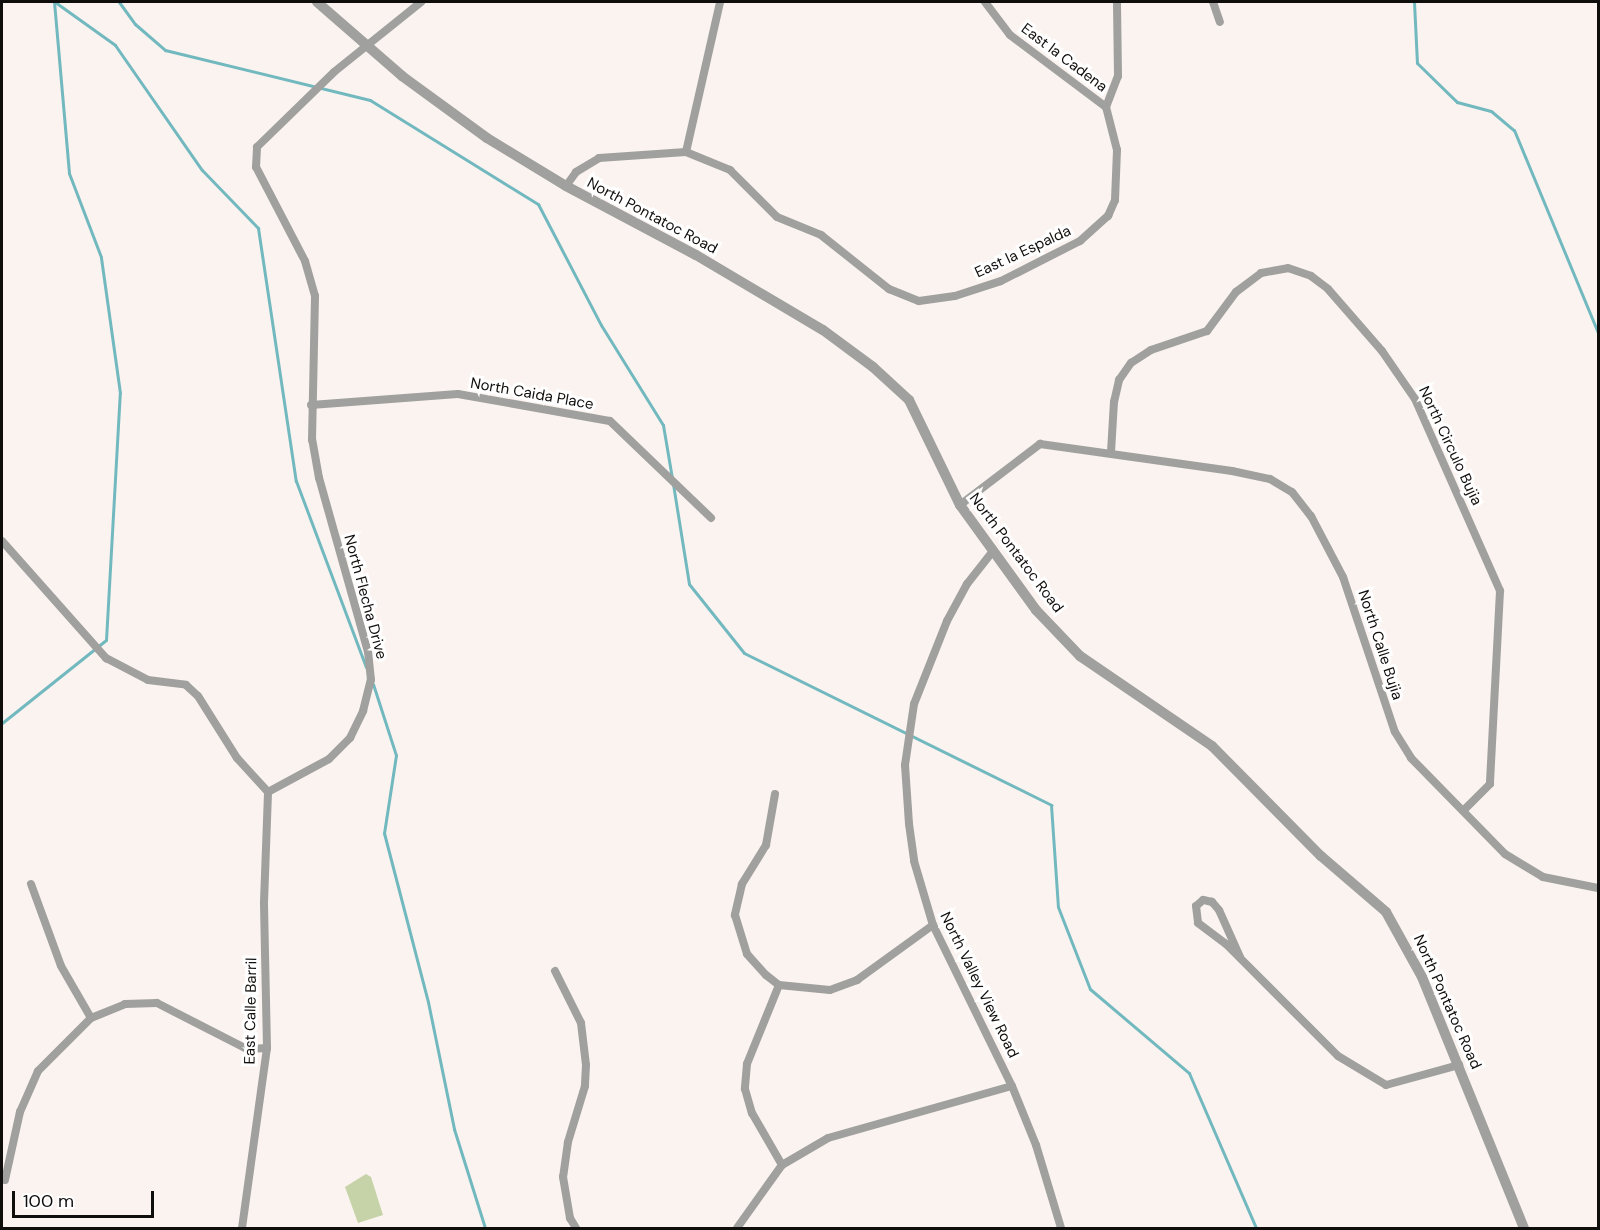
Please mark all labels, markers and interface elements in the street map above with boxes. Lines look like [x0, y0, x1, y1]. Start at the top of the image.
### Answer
street label: East la Cadena [1018, 20, 1110, 96]
street label: North Pontatoc Road [584, 174, 720, 258]
street label: East la Espalda [972, 222, 1074, 282]
street label: North Caida Place [469, 374, 595, 414]
street label: North Circulo Bujia [1415, 384, 1485, 508]
street label: North Pontatoc Road [965, 490, 1067, 616]
street label: North Flecha Drive [340, 533, 390, 661]
street label: North Calle Bujia [1354, 588, 1406, 702]
street label: North Valley View Road [936, 909, 1022, 1061]
street label: North Pontatoc Road [1409, 932, 1485, 1072]
street label: East Calle Barril [241, 957, 261, 1065]
scale bar [15, 1179, 158, 1217]
text: 100 m [23, 1189, 74, 1213]

